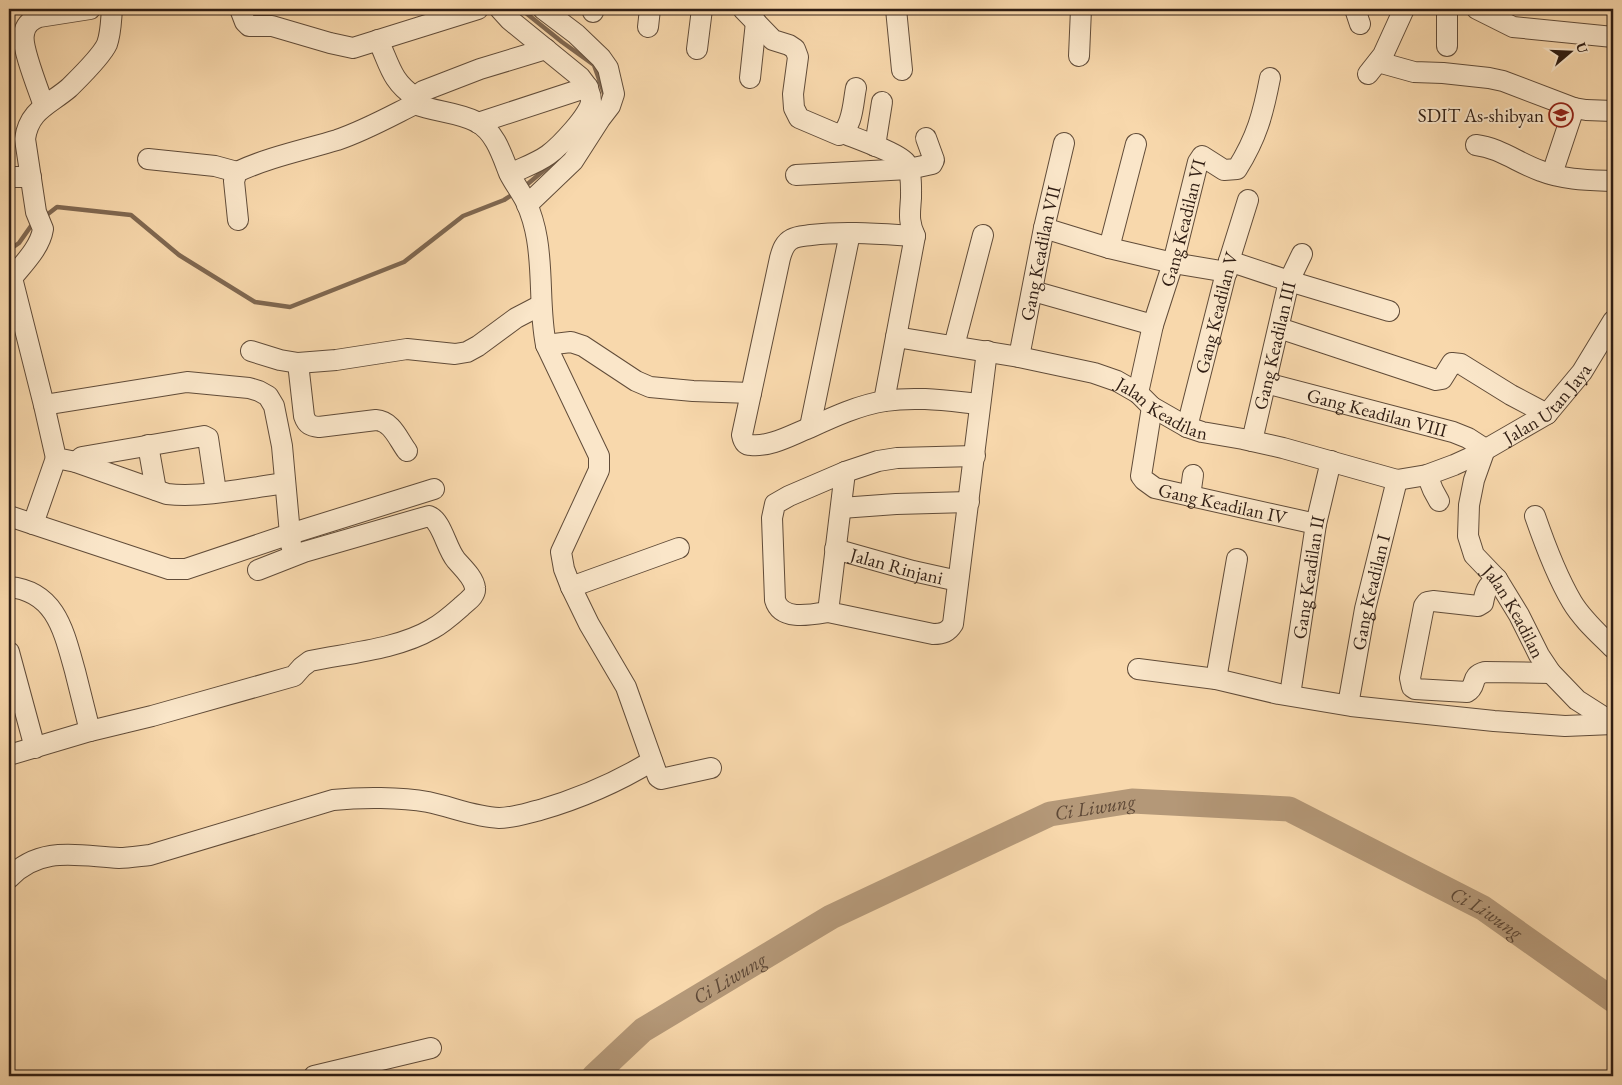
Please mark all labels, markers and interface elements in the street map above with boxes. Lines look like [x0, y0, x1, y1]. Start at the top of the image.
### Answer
north arrow [1544, 28, 1594, 78]
text: U [1572, 40, 1593, 56]
school or university icon: SDIT As-shibyan [1548, 102, 1574, 128]
place label: SDIT As-shibyan [1418, 103, 1544, 128]
street label: Gang Keadilan VI [1154, 156, 1211, 290]
street label: Gang Keadilan VII [1014, 183, 1067, 323]
street label: Gang Keadilan V [1189, 249, 1244, 376]
street label: Gang Keadilan III [1248, 278, 1302, 412]
street label: Jalan Utan Jaya [1497, 359, 1597, 451]
street label: Jalan Keadilan [1110, 370, 1209, 446]
street label: Gang Keadilan VIII [1304, 382, 1450, 443]
street label: Gang Keadilan IV [1156, 477, 1290, 530]
street label: Gang Keadilan II [1287, 513, 1331, 641]
street label: Gang Keadilan I [1346, 531, 1396, 652]
street label: Jalan Rinjani [845, 541, 946, 590]
street label: Jalan Keadilan [1475, 558, 1551, 662]
water label: Ci Liwung [1053, 788, 1138, 826]
water label: Ci Liwung [1446, 880, 1529, 946]
water label: Ci Liwung [688, 946, 772, 1010]

